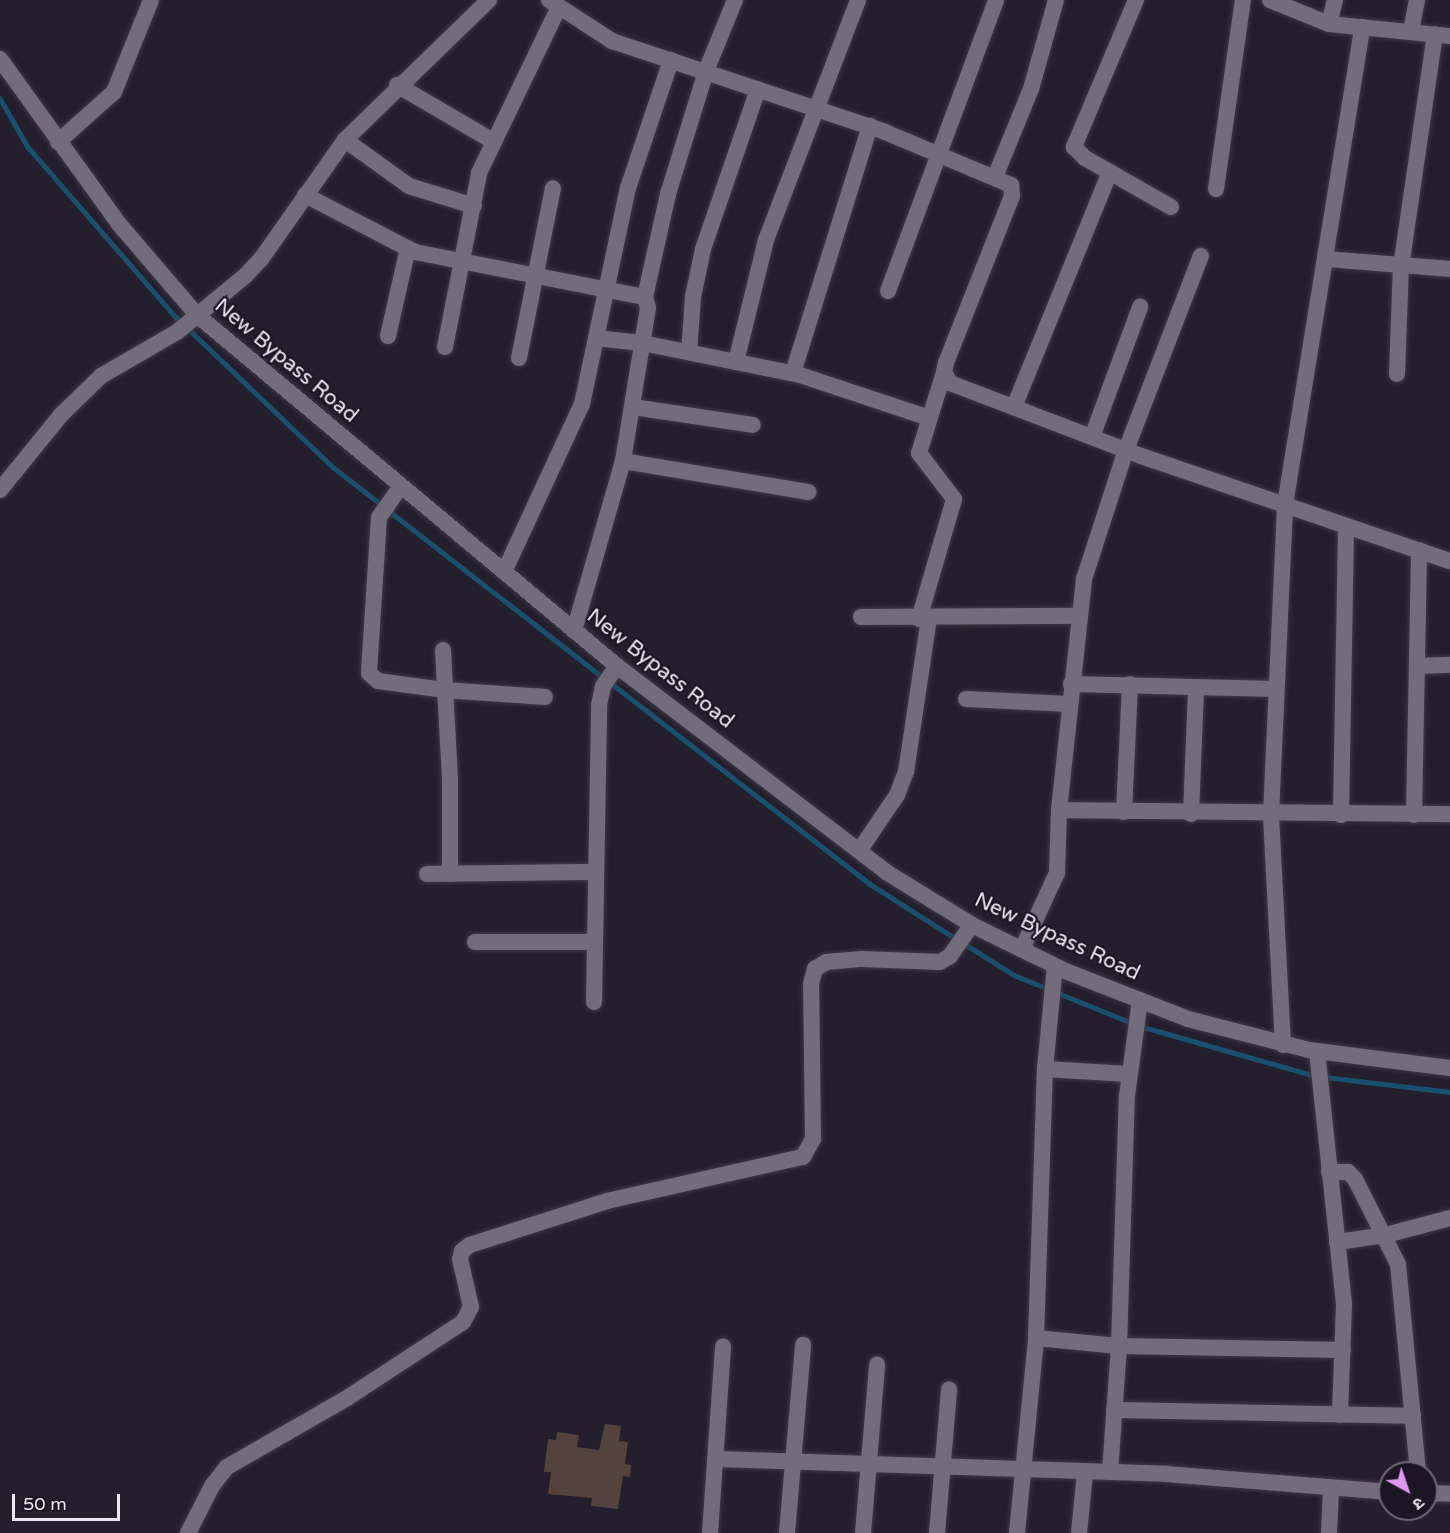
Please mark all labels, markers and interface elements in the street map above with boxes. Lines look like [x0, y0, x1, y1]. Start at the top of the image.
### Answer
street label: New Bypass Road [209, 294, 363, 428]
street label: New Bypass Road [582, 604, 738, 734]
street label: New Bypass Road [970, 888, 1144, 986]
north arrow [1378, 1461, 1438, 1521]
scale bar [15, 1482, 123, 1520]
text: 50 m [23, 1493, 67, 1515]
text: उ [1408, 1493, 1428, 1514]

